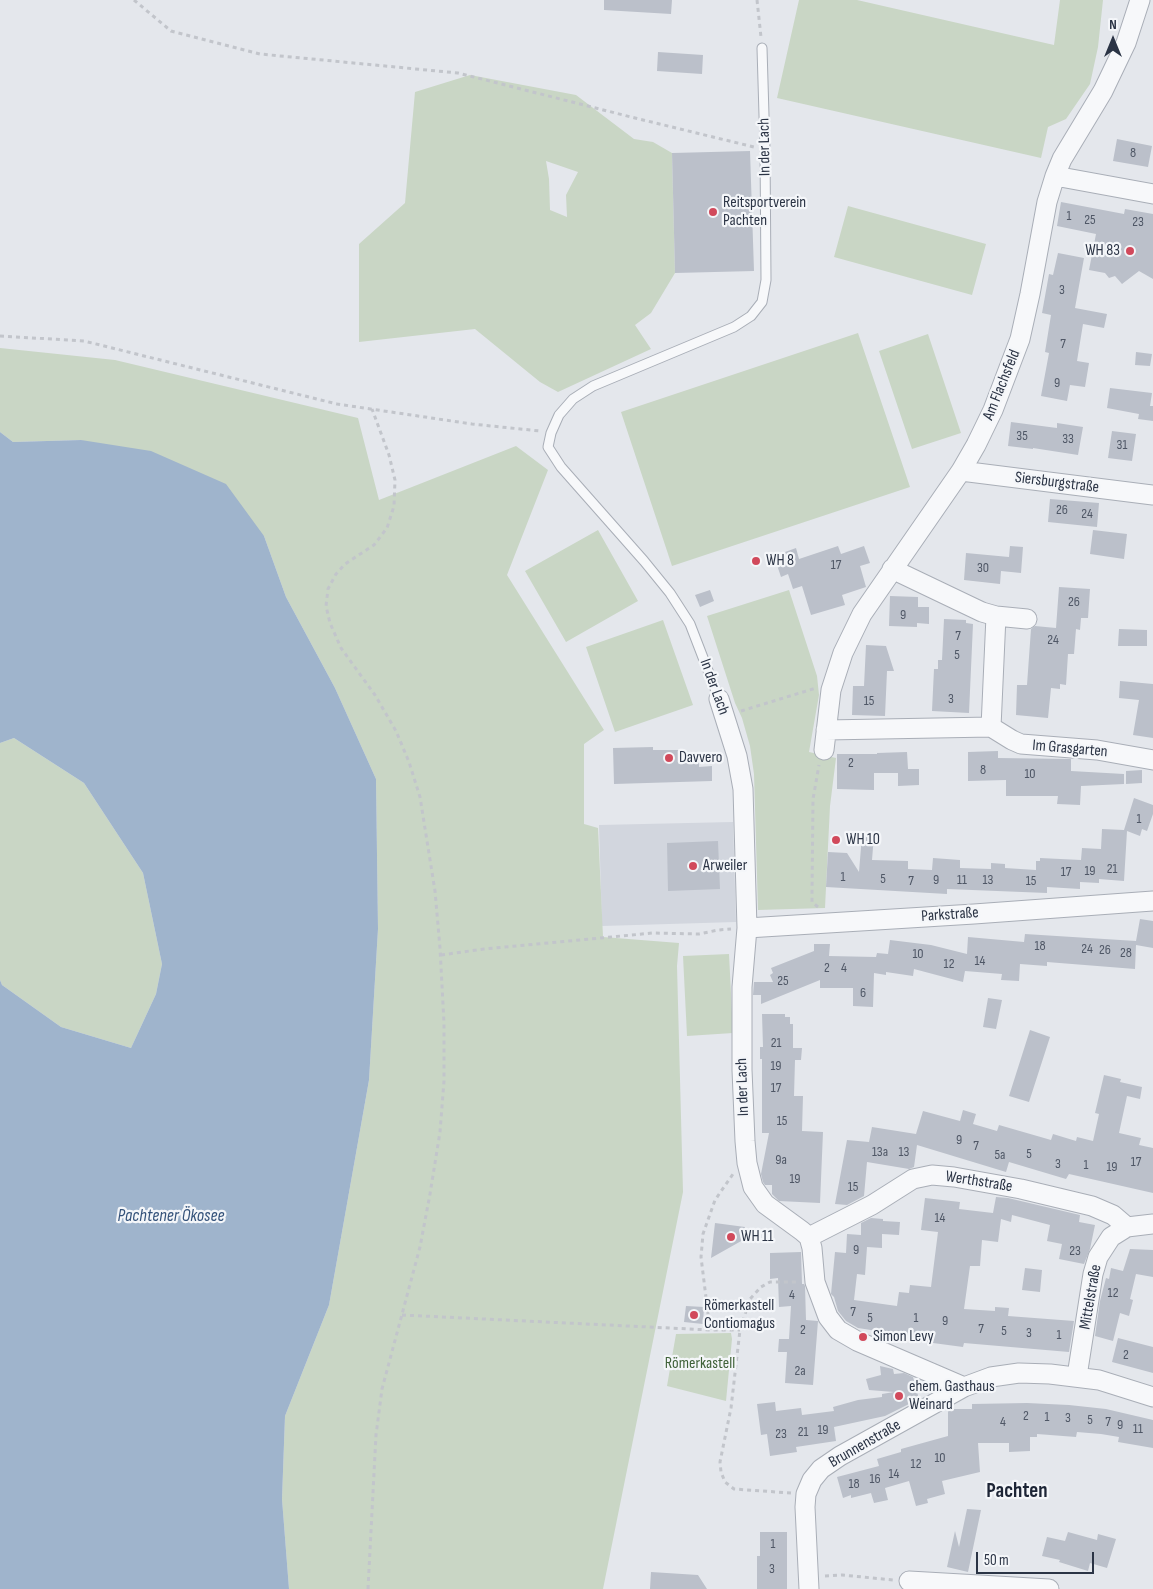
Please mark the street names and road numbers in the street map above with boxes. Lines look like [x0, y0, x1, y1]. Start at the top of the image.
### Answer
street label: In der Lach [755, 118, 775, 176]
street label: Am Flachsfeld [979, 347, 1025, 423]
street label: Siersburgstraße [1014, 468, 1100, 498]
street label: In der Lach [695, 656, 733, 718]
street label: Im Grasgarten [1032, 736, 1108, 762]
street label: Parkstraße [921, 903, 979, 927]
street label: In der Lach [732, 1058, 754, 1116]
street label: Werthstraße [944, 1167, 1014, 1197]
street label: Mittelstraße [1076, 1263, 1106, 1331]
street label: Brunnenstraße [826, 1416, 904, 1472]

